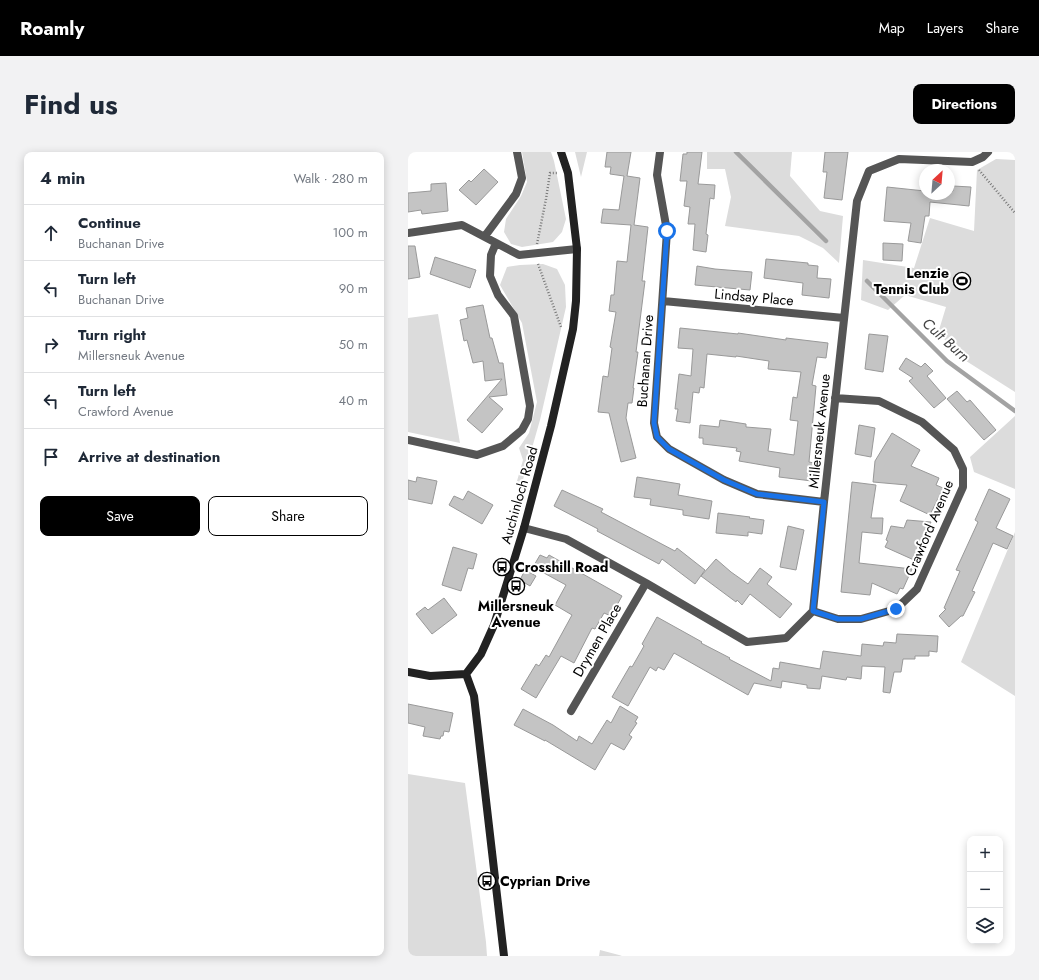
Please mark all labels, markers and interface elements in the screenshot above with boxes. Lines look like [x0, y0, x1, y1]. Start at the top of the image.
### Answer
text: Roamly [20, 15, 84, 42]
text: Map [879, 18, 905, 38]
text: Layers [927, 18, 963, 38]
text: Share [985, 18, 1019, 38]
text: Find us [24, 84, 118, 125]
button: Directions [913, 84, 1015, 124]
north arrow [919, 164, 955, 200]
text: 4 min [40, 166, 85, 190]
text: Walk · 280 m [293, 169, 368, 188]
text: Continue [78, 212, 141, 234]
icon: ahead [40, 222, 62, 244]
route start [658, 222, 676, 240]
text: 100 m [333, 223, 368, 242]
text: Buchanan Drive [78, 234, 164, 253]
place label: Lenzie Tennis Club [874, 263, 949, 299]
text: Turn left [78, 268, 136, 290]
sports icon: Lenzie Tennis Club [952, 271, 972, 291]
icon: left [40, 278, 62, 300]
text: 90 m [339, 279, 368, 298]
street label: Lindsay Place [714, 284, 794, 310]
text: Buchanan Drive [78, 290, 164, 309]
water label: Cult Burn [917, 313, 975, 367]
street label: Buchanan Drive [632, 314, 658, 408]
text: Turn right [78, 324, 146, 346]
icon: right [40, 334, 62, 356]
text: 50 m [339, 335, 368, 354]
text: Millersneuk Avenue [78, 346, 185, 365]
street label: Millersneuk Avenue [803, 373, 835, 489]
text: Turn left [78, 380, 136, 402]
icon: left [40, 390, 62, 412]
text: 40 m [339, 391, 368, 410]
text: Crawford Avenue [78, 402, 173, 421]
street label: Auchinloch Road [496, 444, 542, 546]
icon: arrive [40, 446, 62, 468]
text: Arrive at destination [78, 446, 220, 468]
street label: Crawford Avenue [900, 477, 958, 579]
button: Save [40, 496, 200, 536]
button: Share [208, 496, 368, 536]
bus stop icon: Crosshill Road [492, 557, 512, 577]
place label: Crosshill Road [515, 557, 608, 577]
bus stop icon: Millersneuk Avenue [506, 576, 526, 596]
place label: Millersneuk Avenue [478, 596, 554, 632]
street label: Drymen Place [568, 599, 626, 681]
route end [887, 600, 905, 618]
map controls [967, 836, 1003, 944]
button: + [967, 836, 1003, 872]
bus stop icon: Cyprian Drive [477, 871, 497, 891]
place label: Cyprian Drive [500, 871, 590, 891]
button: − [967, 872, 1003, 908]
button: layers [967, 908, 1003, 944]

